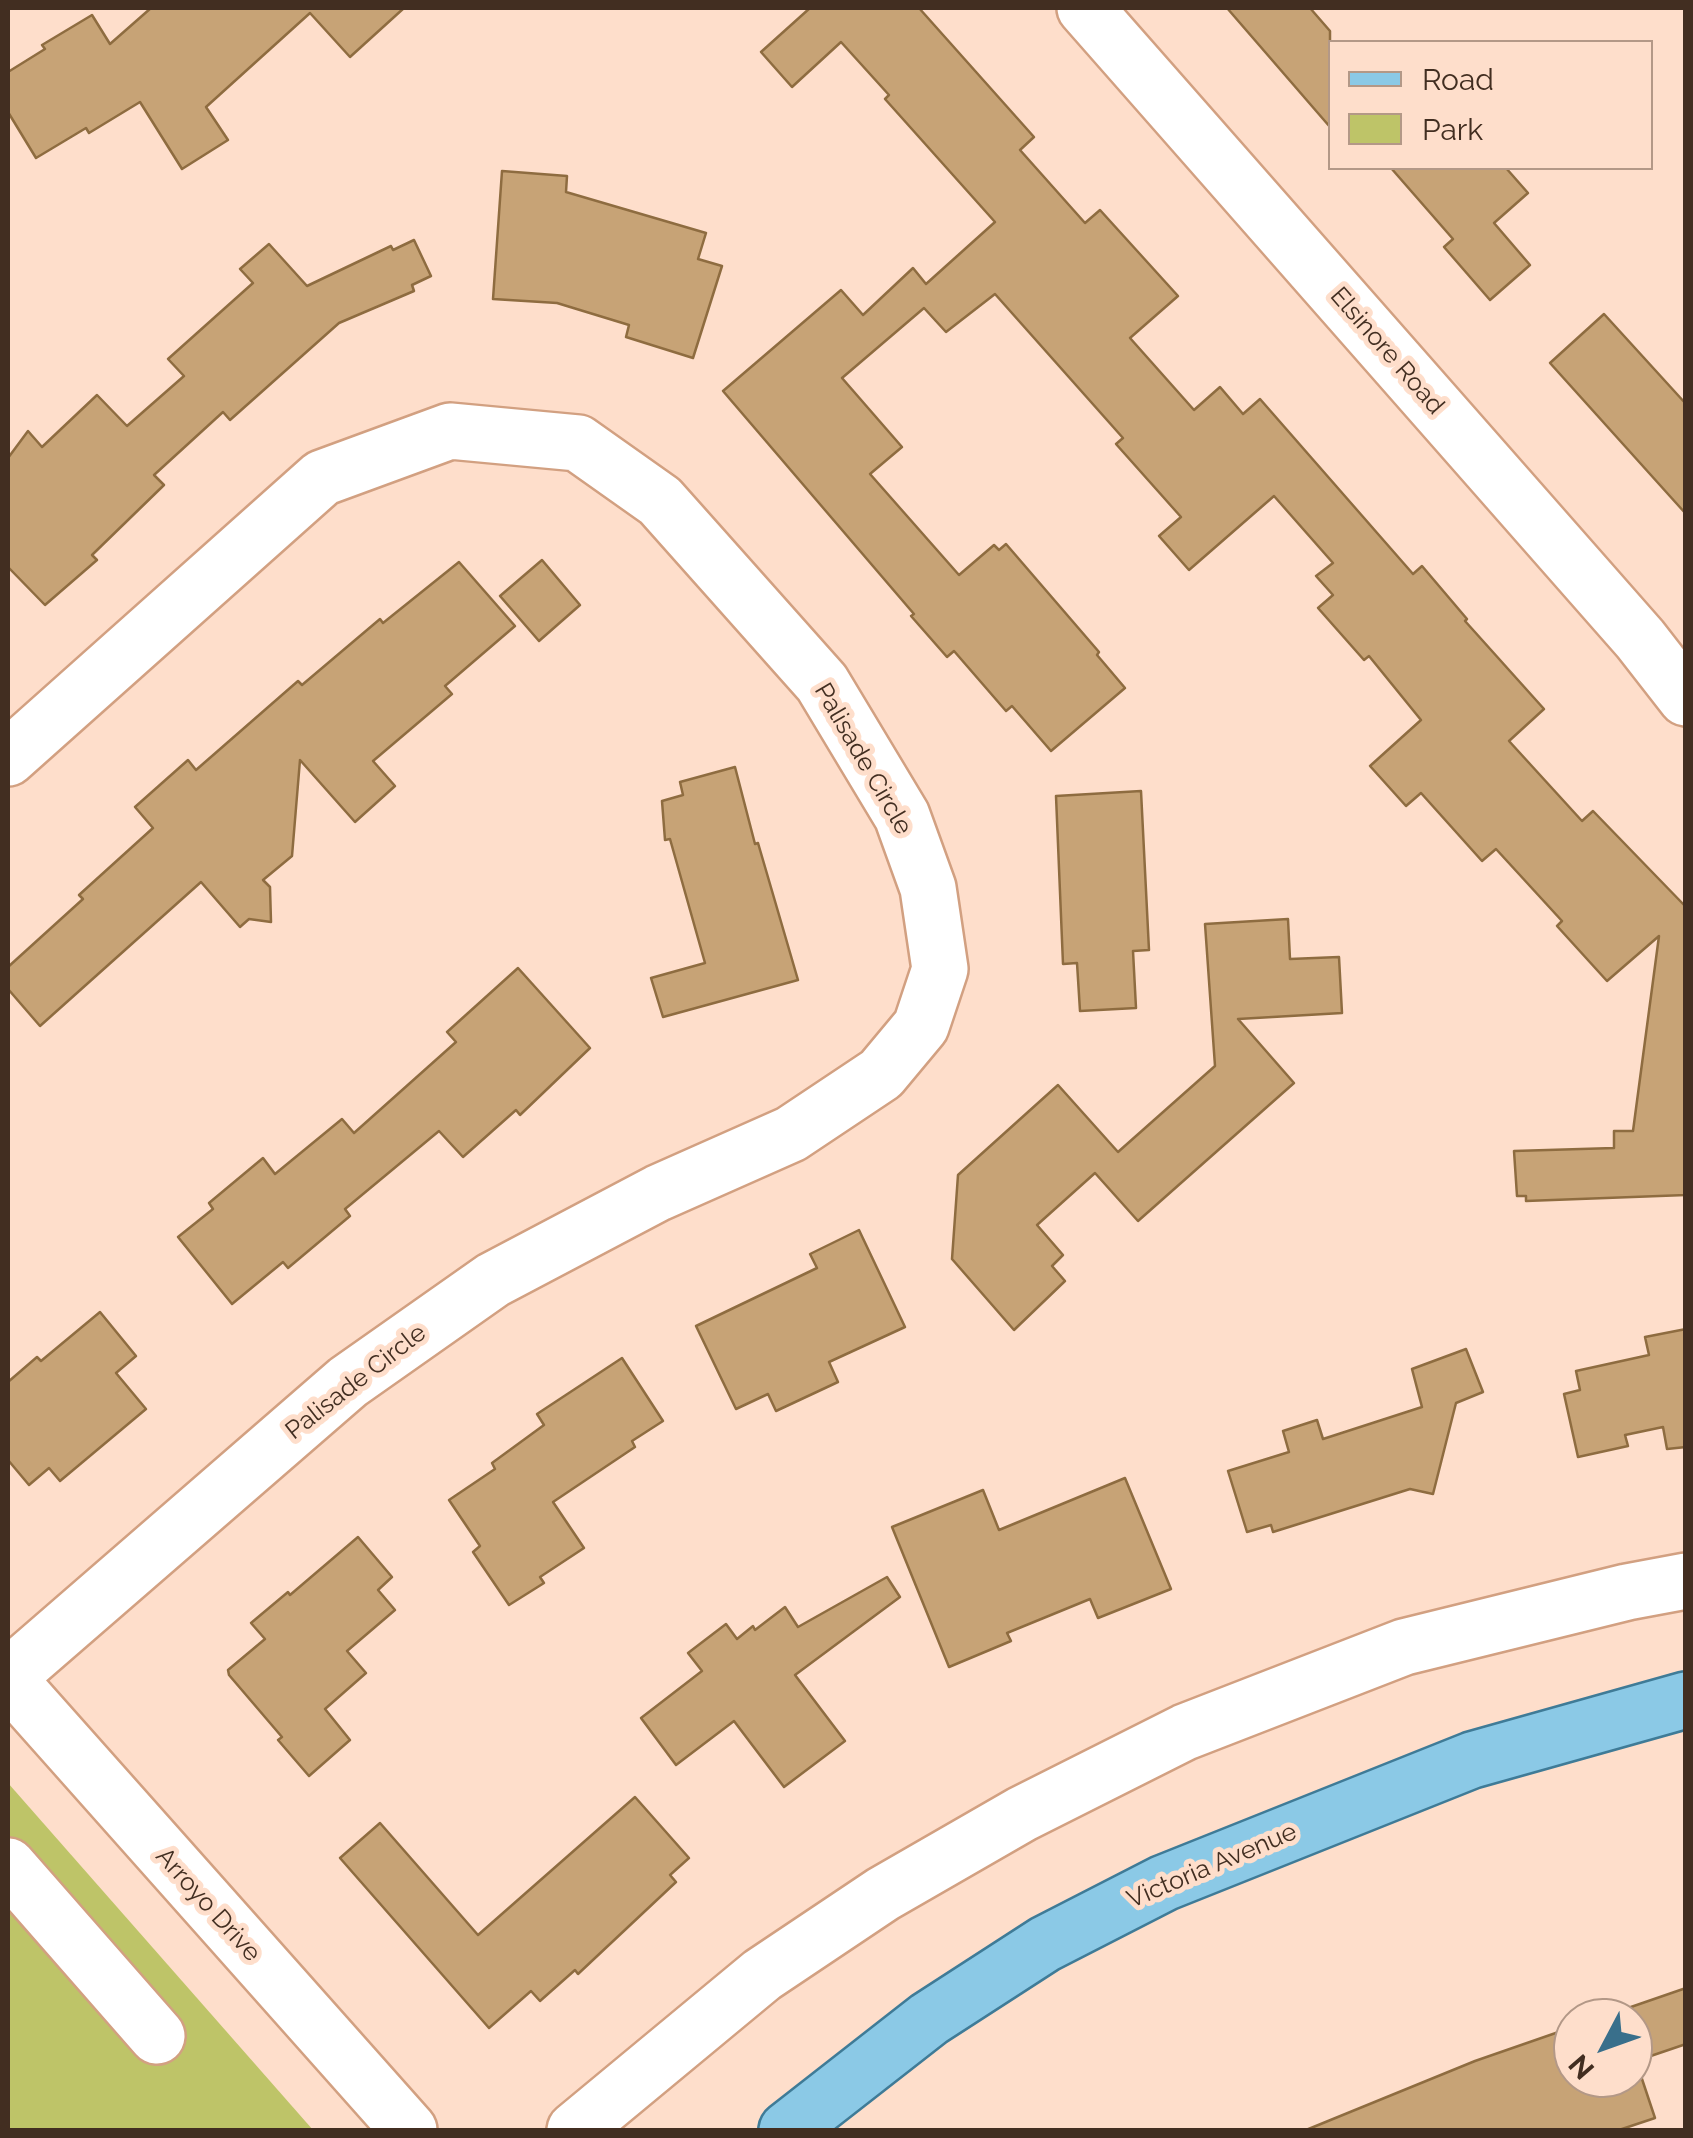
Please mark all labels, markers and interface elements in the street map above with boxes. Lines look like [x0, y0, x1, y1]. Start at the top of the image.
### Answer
legend [1328, 40, 1653, 170]
text: Road [1422, 62, 1494, 97]
text: Park [1422, 112, 1483, 147]
street label: Elsinore Road [1324, 281, 1450, 421]
street label: Palisade Circle [808, 678, 918, 840]
street label: Palisade Circle [280, 1318, 432, 1446]
street label: Victoria Avenue [1123, 1817, 1301, 1915]
street label: Arroyo Drive [149, 1842, 267, 1968]
north arrow [1553, 1998, 1653, 2098]
text: N [1562, 2048, 1601, 2086]

